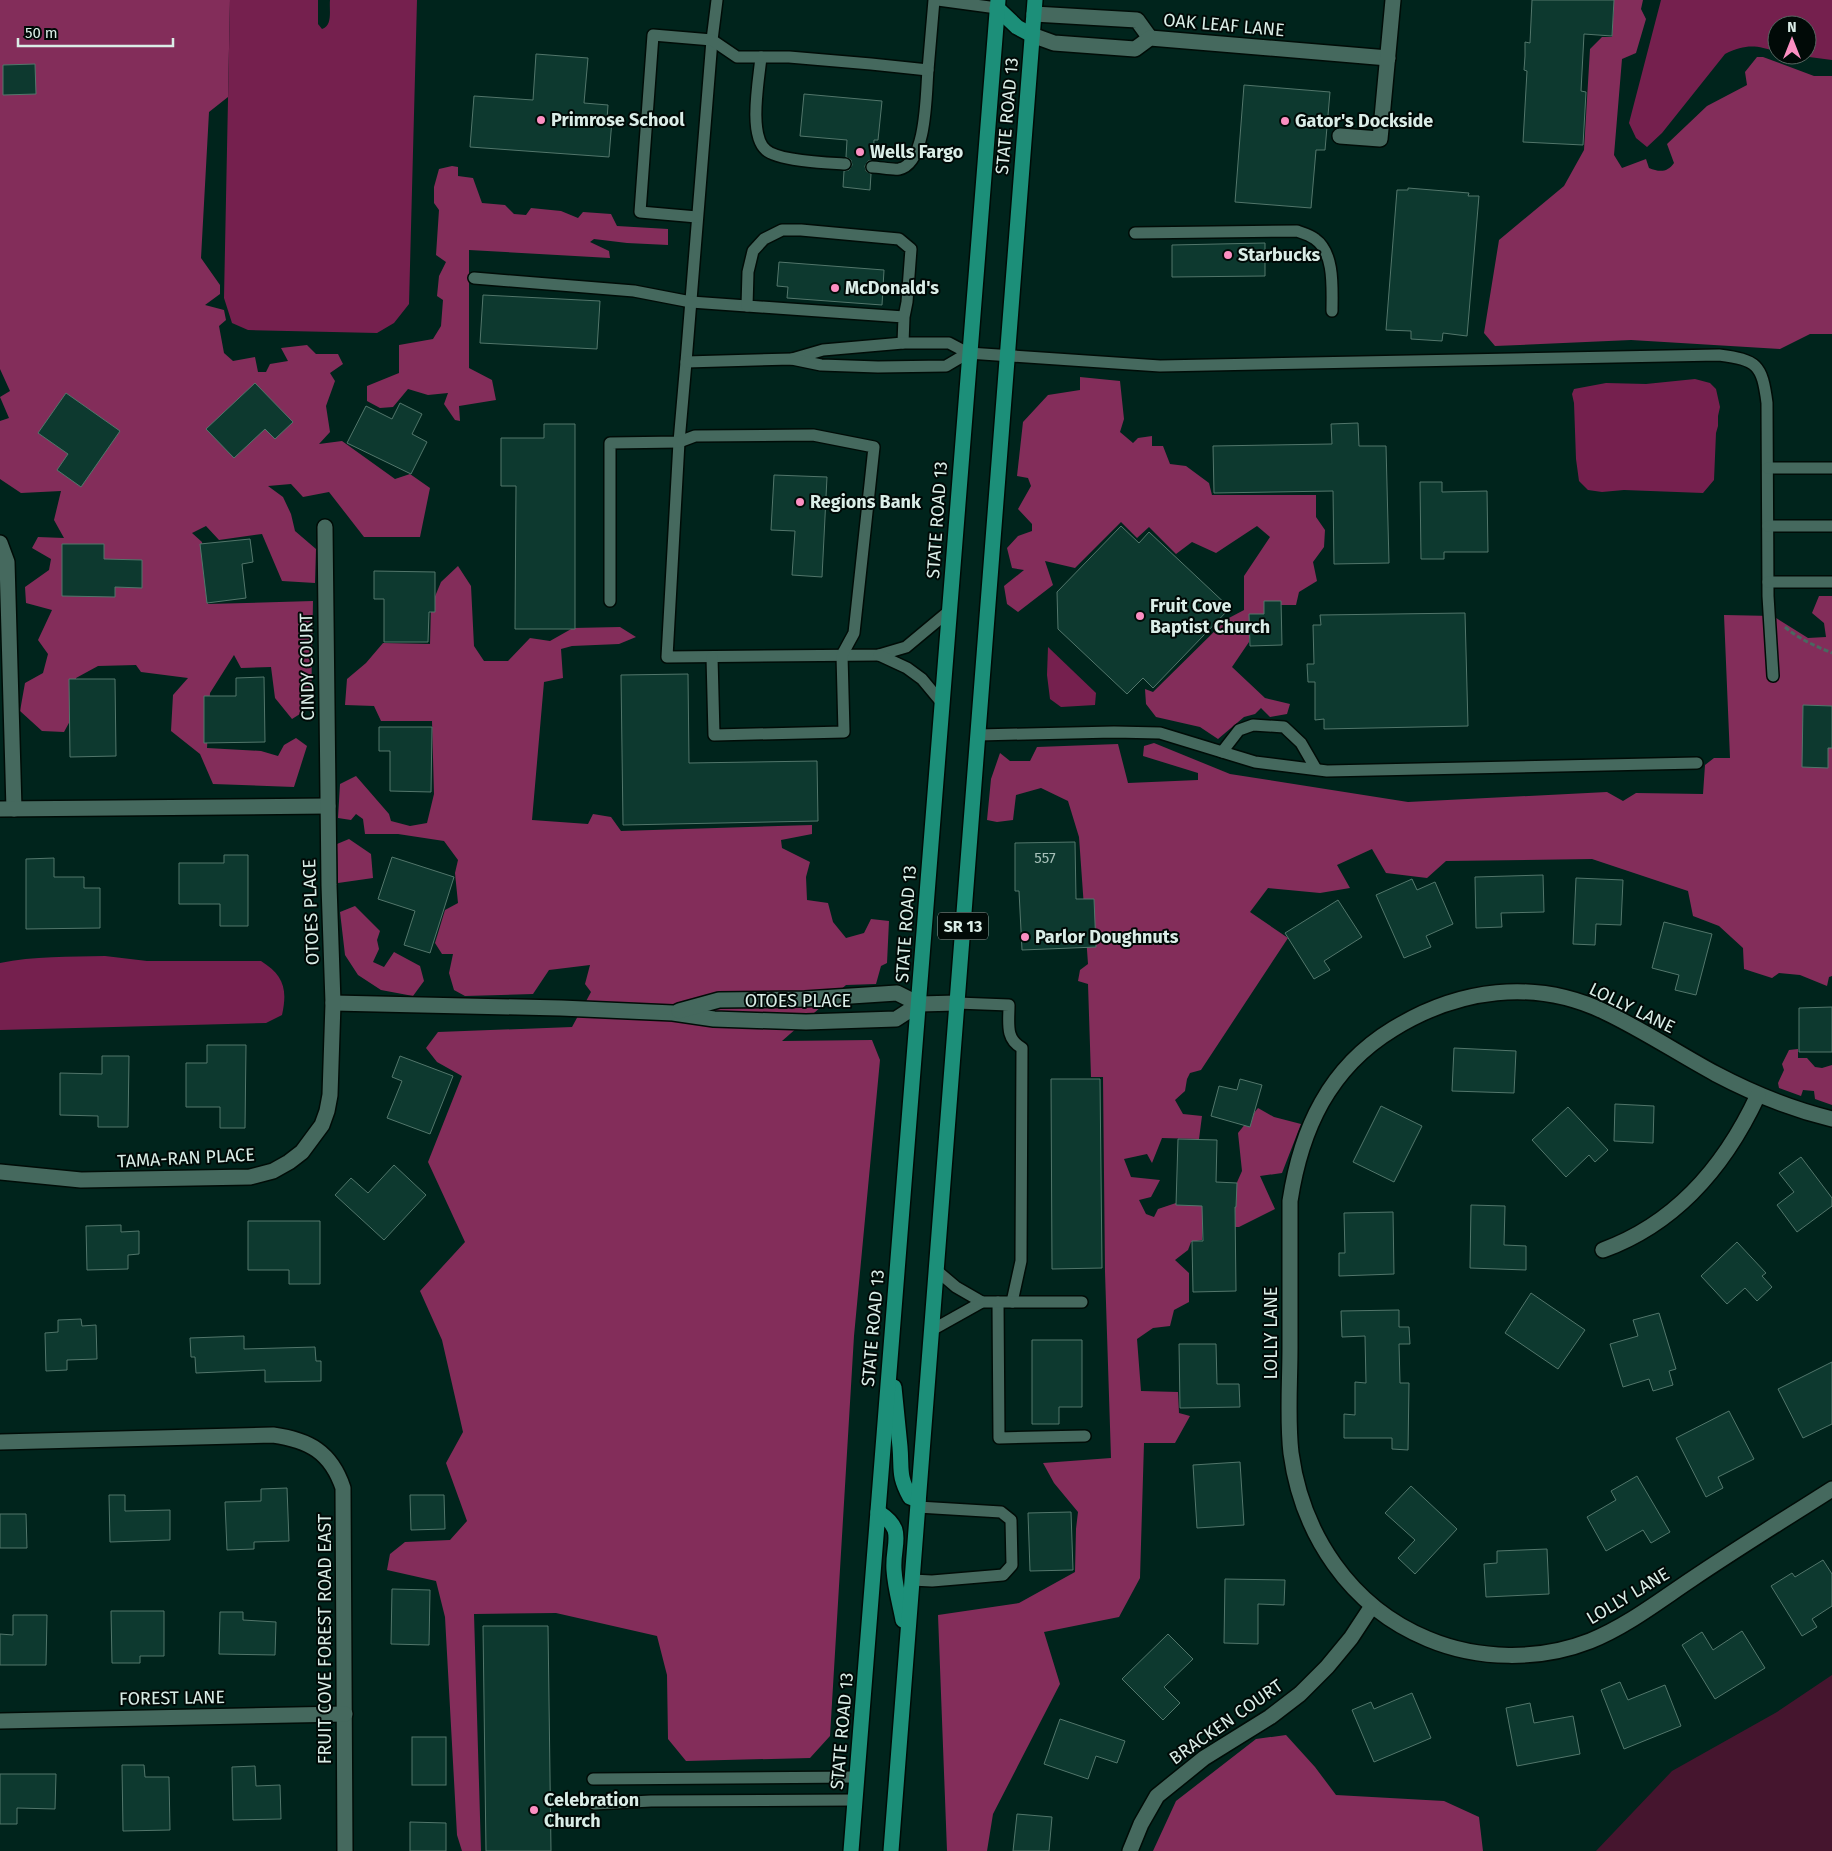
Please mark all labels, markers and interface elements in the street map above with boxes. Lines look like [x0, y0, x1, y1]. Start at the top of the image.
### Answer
street label: OAK LEAF LANE [1162, 9, 1286, 41]
scale bar [18, 15, 172, 47]
north arrow [1767, 15, 1817, 65]
text: N [1787, 19, 1797, 36]
text: 50 m [25, 24, 58, 42]
street label: STATE ROAD 13 [991, 57, 1023, 175]
place label: Primrose School [551, 109, 685, 131]
place label: Gator's Dockside [1295, 110, 1433, 132]
marker: Primrose School [535, 114, 547, 126]
marker: Gator's Dockside [1279, 115, 1291, 127]
place label: Wells Fargo [870, 141, 963, 163]
marker: Wells Fargo [854, 146, 866, 158]
place label: Starbucks [1238, 244, 1321, 266]
marker: Starbucks [1222, 249, 1234, 261]
place label: McDonald's [845, 277, 939, 299]
marker: McDonald's [829, 282, 841, 294]
street label: STATE ROAD 13 [922, 461, 952, 579]
place label: Regions Bank [810, 491, 922, 513]
marker: Regions Bank [794, 496, 806, 508]
place label: Fruit Cove Baptist Church [1150, 595, 1270, 638]
marker: Fruit Cove Baptist Church [1134, 610, 1146, 622]
street label: CINDY COURT [295, 612, 319, 721]
house number: 557 [1034, 849, 1056, 867]
street label: OTOES PLACE [298, 859, 324, 965]
street label: STATE ROAD 13 [891, 865, 921, 983]
road number: SR 13 [938, 912, 988, 939]
place label: Parlor Doughnuts [1035, 926, 1179, 948]
marker: Parlor Doughnuts [1019, 931, 1031, 943]
street label: LOLLY LANE [1585, 978, 1679, 1038]
street label: OTOES PLACE [745, 990, 851, 1012]
street label: TAMA-RAN PLACE [117, 1143, 255, 1173]
street label: STATE ROAD 13 [857, 1269, 889, 1387]
street label: LOLLY LANE [1260, 1287, 1282, 1379]
street label: FRUIT COVE FOREST ROAD EAST [314, 1513, 336, 1764]
street label: LOLLY LANE [1583, 1563, 1673, 1629]
street label: STATE ROAD 13 [826, 1672, 858, 1790]
street label: BRACKEN COURT [1165, 1674, 1287, 1769]
street label: FOREST LANE [119, 1686, 225, 1710]
place label: Celebration Church [544, 1789, 639, 1832]
marker: Celebration Church [528, 1804, 540, 1816]

